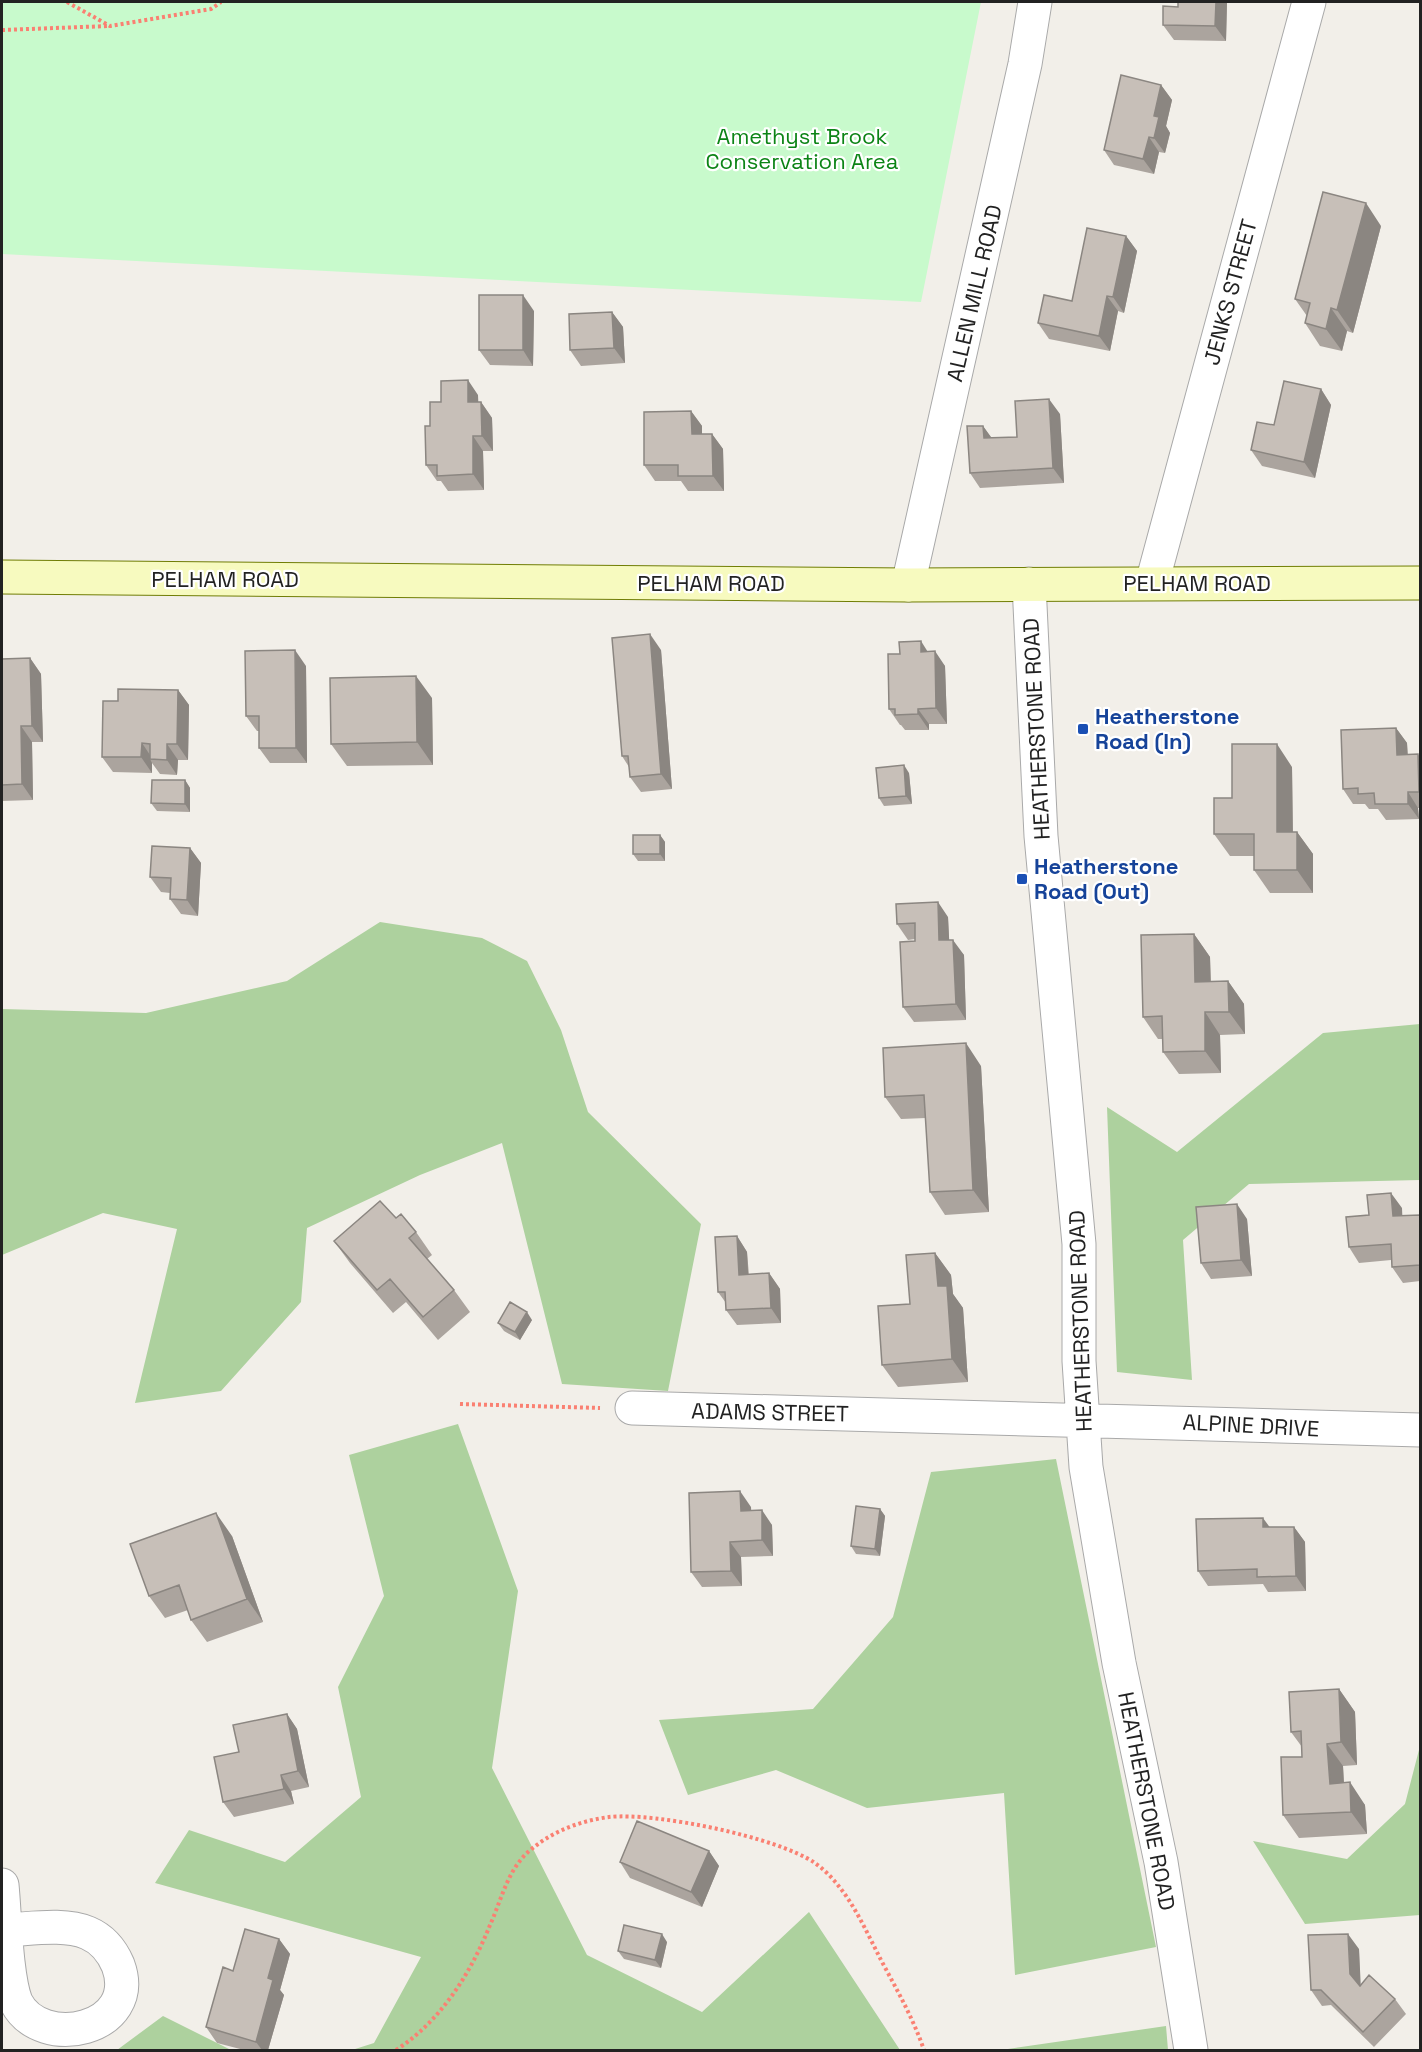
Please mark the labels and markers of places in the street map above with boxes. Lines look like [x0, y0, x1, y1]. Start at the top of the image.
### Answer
place label: Heatherstone Road (In) [1095, 702, 1239, 755]
marker: Heatherstone Road (In) [1076, 722, 1090, 736]
place label: Heatherstone Road (Out) [1034, 852, 1178, 905]
marker: Heatherstone Road (Out) [1015, 872, 1029, 886]

